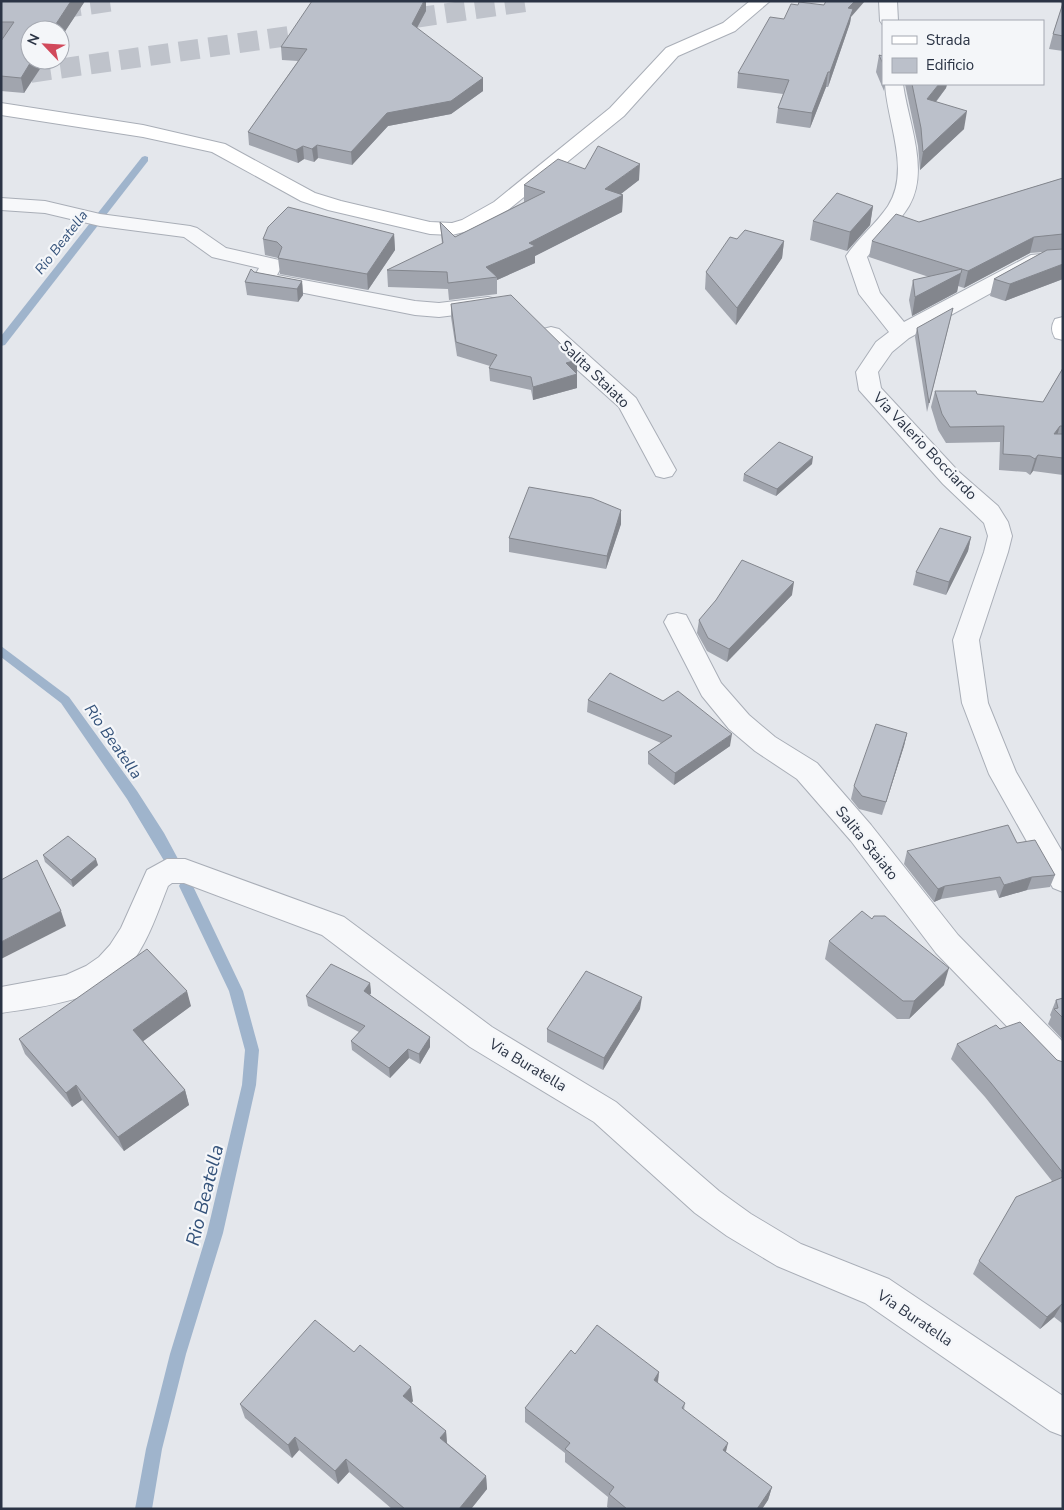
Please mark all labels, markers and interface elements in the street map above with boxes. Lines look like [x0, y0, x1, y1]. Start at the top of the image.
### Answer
north arrow [20, 20, 70, 70]
legend [882, 20, 1044, 85]
text: Strada [926, 30, 970, 50]
text: N [23, 31, 44, 48]
text: Edificio [926, 55, 974, 75]
water label: Rio Beatella [30, 206, 92, 278]
street label: Salita Staiato [556, 336, 634, 412]
street label: Via Valerio Bocciardo [868, 387, 982, 504]
water label: Rio Beatella [79, 700, 147, 784]
street label: Salita Staiato [831, 802, 903, 884]
street label: Via Buratella [485, 1033, 571, 1096]
water label: Rio Beatella [180, 1142, 230, 1249]
street label: Via Buratella [872, 1285, 957, 1351]

